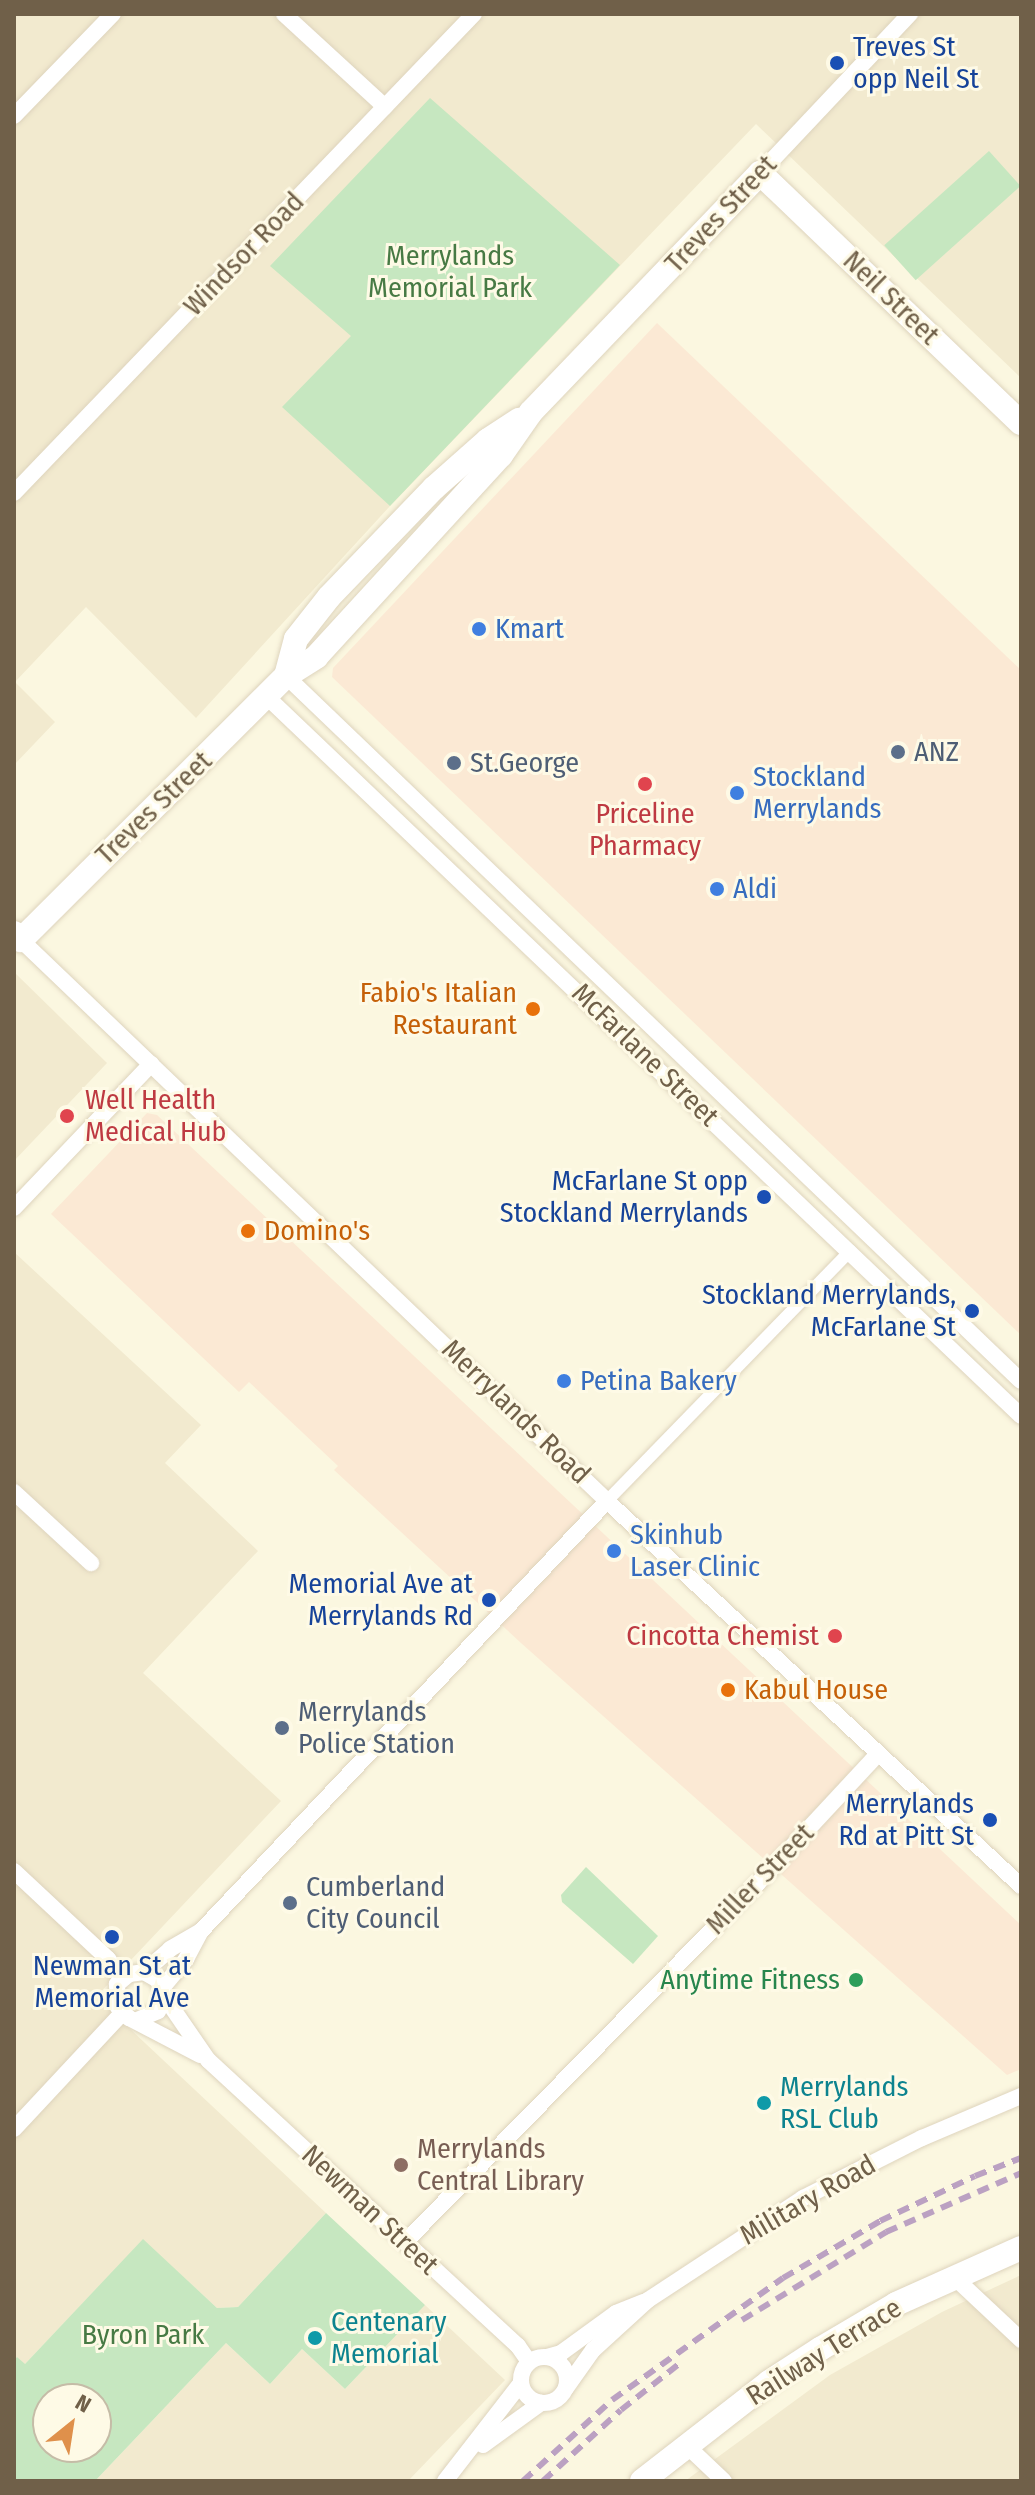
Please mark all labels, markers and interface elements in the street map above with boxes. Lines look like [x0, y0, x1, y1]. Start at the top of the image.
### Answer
place label: Treves St opp Neil St [853, 30, 979, 96]
marker: Treves St opp Neil St [828, 54, 846, 72]
street label: Treves Street [658, 148, 784, 280]
street label: Windsor Road [177, 185, 311, 323]
park label: Merrylands Memorial Park [368, 239, 532, 305]
street label: Neil Street [836, 244, 946, 352]
place label: Kmart [495, 612, 564, 646]
marker: Kmart [470, 620, 488, 638]
place label: ANZ [914, 735, 959, 769]
marker: ANZ [889, 743, 907, 761]
street label: Treves Street [89, 744, 219, 872]
place label: St.George [470, 746, 579, 780]
marker: St.George [445, 754, 463, 772]
place label: Stockland Merrylands [753, 760, 881, 826]
marker: Priceline Pharmacy [636, 775, 654, 793]
marker: Stockland Merrylands [728, 784, 746, 802]
place label: Priceline Pharmacy [589, 797, 701, 863]
place label: Aldi [733, 872, 777, 906]
marker: Aldi [708, 880, 726, 898]
place label: Fabio's Italian Restaurant [360, 976, 517, 1042]
street label: McFarlane Street [565, 977, 725, 1133]
marker: Fabio's Italian Restaurant [524, 1000, 542, 1018]
place label: Well Health Medical Hub [85, 1083, 226, 1149]
marker: Well Health Medical Hub [56, 1105, 78, 1127]
place label: McFarlane St opp Stockland Merrylands [500, 1164, 748, 1230]
marker: McFarlane St opp Stockland Merrylands [755, 1188, 773, 1206]
place label: Domino's [264, 1214, 370, 1248]
marker: Domino's [239, 1222, 257, 1240]
place label: Stockland Merrylands, McFarlane St [702, 1278, 956, 1344]
marker: Stockland Merrylands, McFarlane St [963, 1302, 981, 1320]
street label: Merrylands Road [435, 1333, 597, 1491]
place label: Petina Bakery [580, 1364, 737, 1398]
marker: Petina Bakery [555, 1372, 573, 1390]
place label: Skinhub Laser Clinic [630, 1518, 760, 1584]
marker: Skinhub Laser Clinic [605, 1542, 623, 1560]
place label: Memorial Ave at Merrylands Rd [288, 1567, 473, 1633]
marker: Memorial Ave at Merrylands Rd [480, 1591, 498, 1609]
place label: Cincotta Chemist [626, 1619, 819, 1653]
marker: Cincotta Chemist [826, 1627, 844, 1645]
place label: Kabul House [744, 1673, 888, 1707]
marker: Kabul House [719, 1681, 737, 1699]
place label: Merrylands Police Station [298, 1695, 455, 1761]
marker: Merrylands Police Station [273, 1719, 291, 1737]
place label: Merrylands Rd at Pitt St [838, 1787, 974, 1853]
marker: Merrylands Rd at Pitt St [981, 1811, 999, 1829]
street label: Miller Street [699, 1817, 821, 1941]
place label: Cumberland City Council [306, 1870, 445, 1936]
marker: Cumberland City Council [281, 1894, 299, 1912]
marker: Newman St at Memorial Ave [103, 1928, 121, 1946]
place label: Newman St at Memorial Ave [33, 1949, 191, 2015]
place label: Anytime Fitness [660, 1963, 840, 1997]
marker: Anytime Fitness [847, 1971, 865, 1989]
place label: Merrylands RSL Club [780, 2070, 908, 2136]
marker: Merrylands RSL Club [755, 2094, 773, 2112]
place label: Merrylands Central Library [417, 2132, 584, 2198]
street label: Newman Street [295, 2138, 445, 2282]
street label: Military Road [734, 2148, 882, 2252]
marker: Merrylands Central Library [392, 2156, 410, 2174]
street label: Railway Terrace [740, 2291, 908, 2413]
place label: Centenary Memorial [331, 2305, 447, 2371]
park label: Byron Park [82, 2318, 204, 2352]
marker: Centenary Memorial [306, 2329, 324, 2347]
north arrow [32, 2383, 112, 2463]
text: N [71, 2389, 96, 2419]

